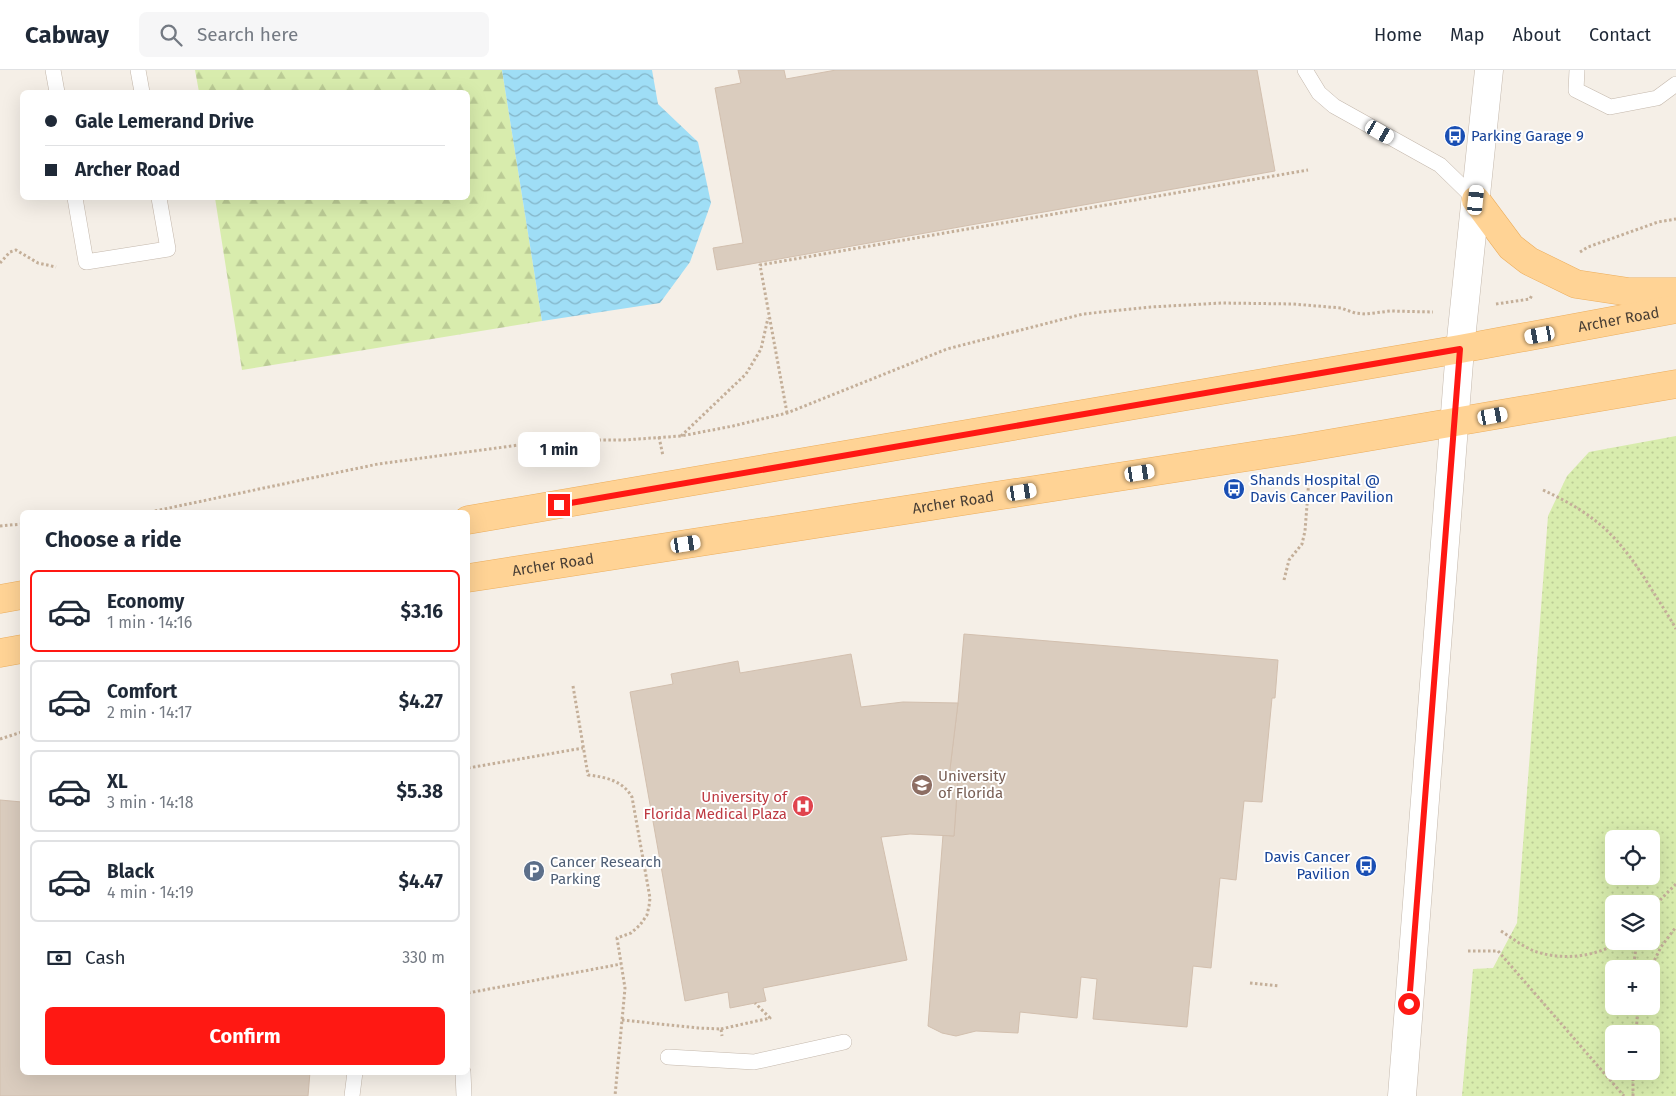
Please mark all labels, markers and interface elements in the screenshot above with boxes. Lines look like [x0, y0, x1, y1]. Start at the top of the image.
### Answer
search box [139, 12, 489, 57]
text: Cabway [25, 21, 109, 49]
icon: search [157, 21, 185, 49]
text: Search here [197, 23, 298, 46]
text: Home [1374, 24, 1422, 46]
text: Map [1450, 24, 1484, 46]
text: About [1512, 24, 1561, 46]
text: Contact [1589, 24, 1651, 46]
text: Gale Lemerand Drive [75, 110, 254, 133]
car [1363, 118, 1396, 146]
bus stop icon: Parking Garage 9 [1443, 124, 1467, 148]
place label: Parking Garage 9 [1471, 127, 1584, 145]
text: Archer Road [75, 158, 180, 181]
car [1466, 184, 1485, 216]
street label: Archer Road [1576, 303, 1661, 336]
car [1523, 325, 1556, 345]
car [1476, 406, 1509, 426]
callout: 1 min [518, 432, 600, 468]
text: 1 min [540, 440, 578, 459]
car [1124, 463, 1155, 483]
place label: Shands Hospital @ Davis Cancer Pavilion [1250, 471, 1394, 506]
bus stop icon: Shands Hospital @ Davis Cancer Pavilion [1222, 477, 1246, 501]
car [1006, 482, 1037, 502]
street label: Archer Road [911, 487, 995, 518]
route end [548, 494, 570, 516]
text: Choose a ride [45, 526, 181, 553]
car [670, 534, 701, 554]
street label: Archer Road [511, 550, 595, 580]
icon: car [47, 589, 92, 634]
text: Economy [107, 590, 184, 613]
text: $3.16 [400, 600, 443, 623]
text: 1 min · 14:16 [107, 613, 192, 632]
icon: car [47, 679, 92, 724]
text: Comfort [107, 680, 177, 703]
text: $4.27 [399, 690, 443, 713]
text: 2 min · 14:17 [107, 703, 192, 722]
place label: University of Florida [938, 767, 1007, 802]
icon: car [47, 769, 92, 814]
text: XL [107, 770, 128, 793]
school or university icon: University of Florida [910, 773, 934, 797]
text: $5.38 [397, 780, 443, 803]
place label: University of Florida Medical Plaza [644, 788, 788, 823]
text: 3 min · 14:18 [107, 793, 194, 812]
hospital icon: University of Florida Medical Plaza [791, 794, 815, 818]
map controls [1605, 830, 1660, 1080]
button: locate [1605, 830, 1660, 885]
place label: Davis Cancer Pavilion [1264, 848, 1350, 883]
place label: Cancer Research Parking [550, 853, 662, 888]
bus stop icon: Davis Cancer Pavilion [1354, 854, 1378, 878]
icon: car [47, 859, 92, 904]
parking icon: Cancer Research Parking [522, 859, 546, 883]
text: Black [107, 860, 154, 883]
text: $4.47 [399, 870, 443, 893]
text: 4 min · 14:19 [107, 883, 194, 902]
button: layers [1605, 895, 1660, 950]
icon: cash [45, 944, 73, 972]
text: Cash [85, 946, 126, 969]
text: 330 m [402, 948, 445, 967]
button: + [1605, 960, 1660, 1015]
route start [1398, 993, 1420, 1015]
button: Confirm [45, 1007, 445, 1065]
button: − [1605, 1025, 1660, 1080]

